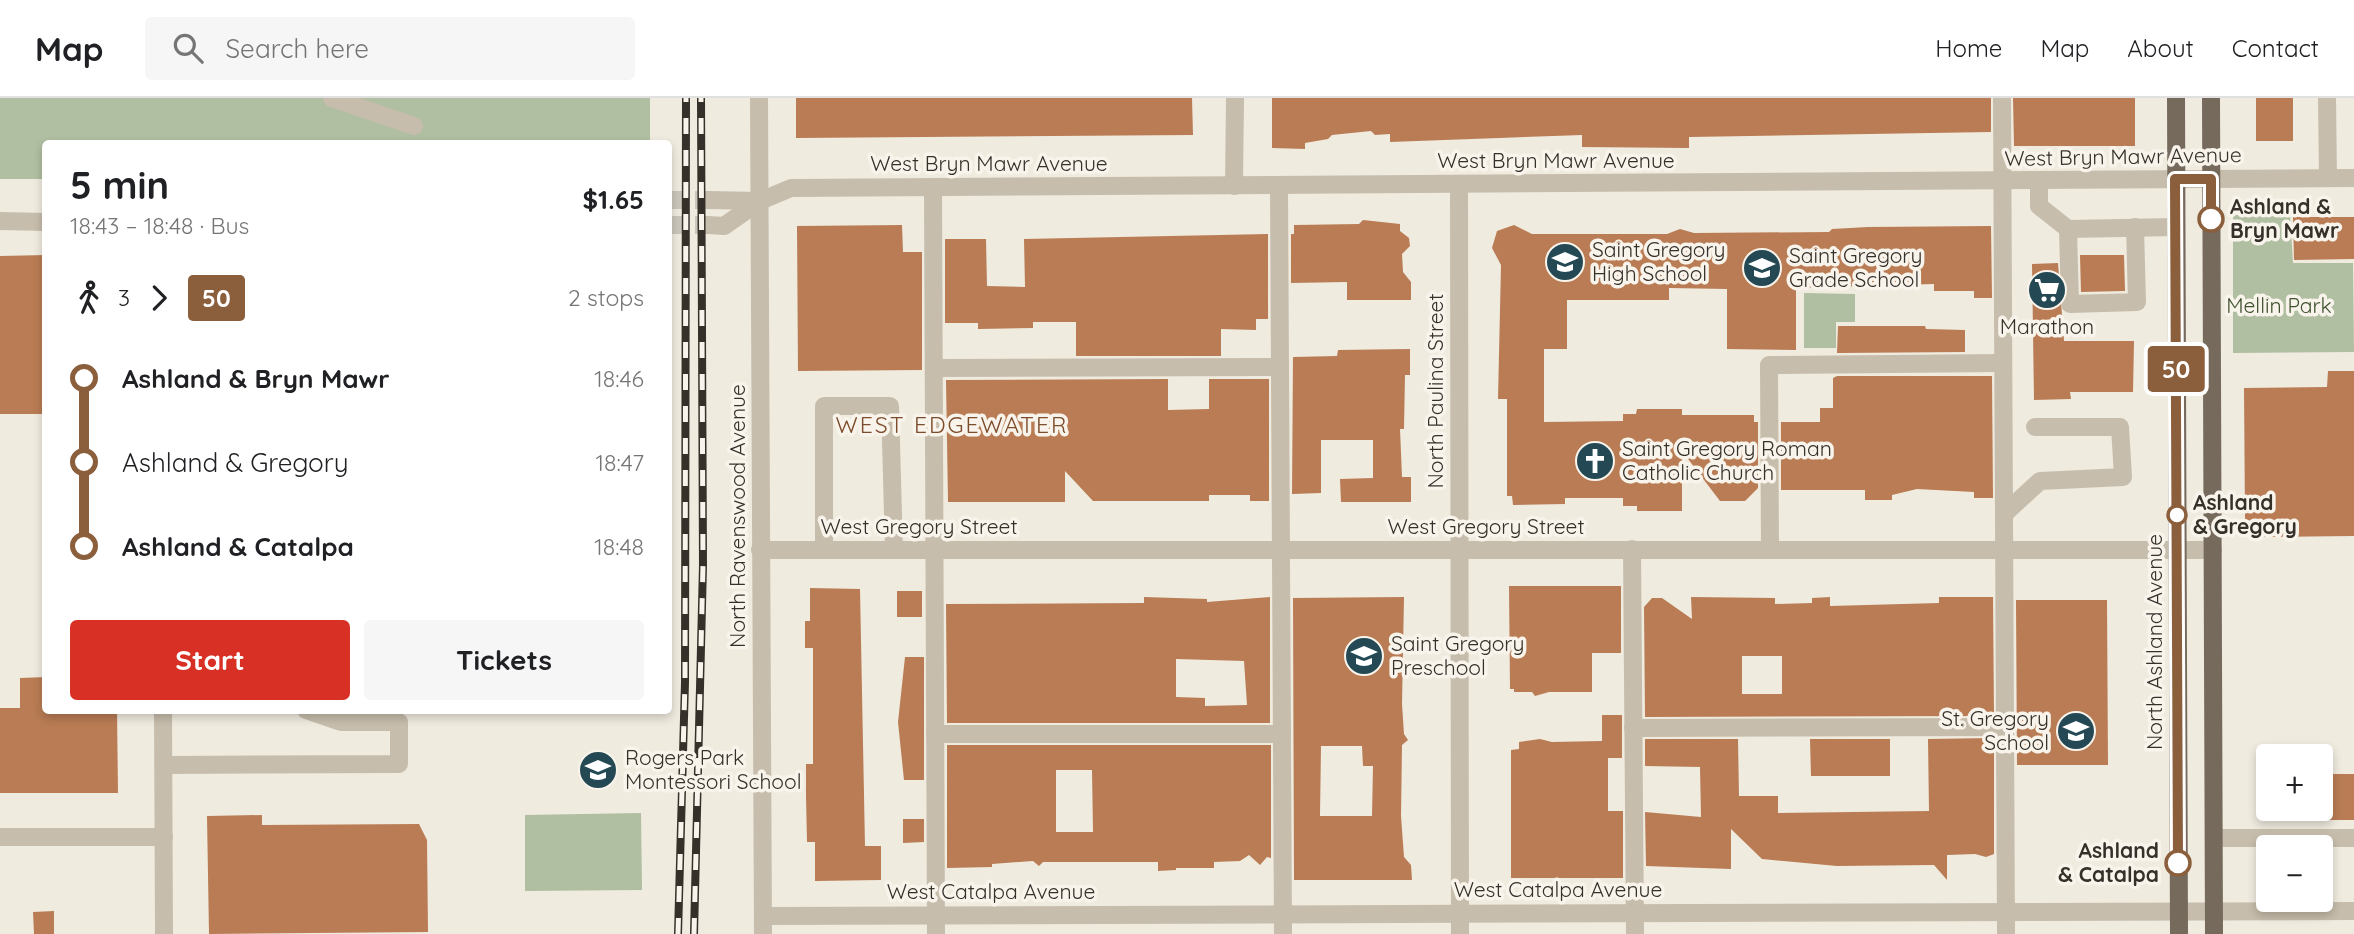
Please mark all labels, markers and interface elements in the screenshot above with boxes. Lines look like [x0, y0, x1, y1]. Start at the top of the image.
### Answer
search box [145, 17, 635, 80]
text: Map [35, 28, 103, 69]
icon: search [169, 29, 207, 67]
text: Search here [225, 32, 369, 65]
text: Home [1935, 33, 2002, 63]
text: Map [2040, 33, 2089, 63]
text: About [2127, 33, 2194, 63]
text: Contact [2232, 33, 2319, 63]
street label: West Bryn Mawr Avenue [2004, 141, 2242, 171]
street label: West Bryn Mawr Avenue [1437, 147, 1675, 173]
street label: West Bryn Mawr Avenue [870, 150, 1108, 176]
text: 5 min [70, 161, 169, 209]
text: $1.65 [583, 183, 644, 216]
place label: Ashland & Bryn Mawr [2230, 193, 2339, 243]
marker: Ashland & Bryn Mawr [2198, 206, 2224, 232]
text: 18:43 – 18:48 · Bus [70, 211, 249, 240]
place label: Saint Gregory High School [1592, 236, 1725, 286]
school or university icon: Saint Gregory High School [1544, 241, 1586, 283]
place label: Saint Gregory Grade School [1789, 242, 1922, 292]
school or university icon: Saint Gregory Grade School [1741, 247, 1783, 289]
supermarket icon: Marathon [2026, 269, 2068, 311]
icon: walk [70, 279, 108, 317]
icon: forward [140, 279, 178, 317]
text: 3 [118, 283, 130, 312]
text: 50 [202, 283, 231, 313]
text: 2 stops [568, 283, 644, 312]
park label: Mellin Park [2226, 292, 2332, 318]
street label: North Paulina Street [1422, 293, 1448, 489]
place label: Marathon [2000, 313, 2094, 339]
line badge: 50 [2144, 346, 2208, 392]
text: 50 [2162, 354, 2190, 384]
text: Ashland & Bryn Mawr [122, 362, 390, 395]
text: 18:46 [594, 364, 644, 393]
street label: North Ravenswood Avenue [724, 384, 750, 648]
district label: WEST EDGEWATER [836, 410, 1068, 439]
place label: Saint Gregory Roman Catholic Church [1622, 435, 1832, 485]
church icon: Saint Gregory Roman Catholic Church [1574, 440, 1616, 482]
text: Ashland & Gregory [122, 446, 348, 479]
text: 18:47 [596, 448, 644, 477]
place label: Ashland & Gregory [2193, 489, 2297, 539]
marker: Ashland & Gregory [2167, 505, 2187, 525]
street label: West Gregory Street [820, 513, 1018, 539]
street label: West Gregory Street [1387, 513, 1585, 539]
text: Ashland & Catalpa [122, 530, 354, 563]
text: 18:48 [594, 532, 644, 561]
street label: North Ashland Avenue [2141, 534, 2167, 750]
button: Start [70, 620, 350, 700]
button: Tickets [364, 620, 644, 700]
place label: Saint Gregory Preschool [1391, 630, 1524, 680]
school or university icon: Saint Gregory Preschool [1343, 635, 1385, 677]
place label: St. Gregory School [1941, 705, 2049, 755]
school or university icon: St. Gregory School [2055, 710, 2097, 752]
place label: Rogers Park Montessori School [625, 744, 802, 794]
map controls [2256, 744, 2333, 912]
button: + [2256, 744, 2333, 821]
school or university icon: Rogers Park Montessori School [577, 749, 619, 791]
button: − [2256, 835, 2333, 912]
place label: Ashland & Catalpa [2058, 837, 2159, 887]
marker: Ashland & Catalpa [2165, 850, 2191, 876]
street label: West Catalpa Avenue [1454, 876, 1662, 902]
street label: West Catalpa Avenue [887, 878, 1095, 904]

